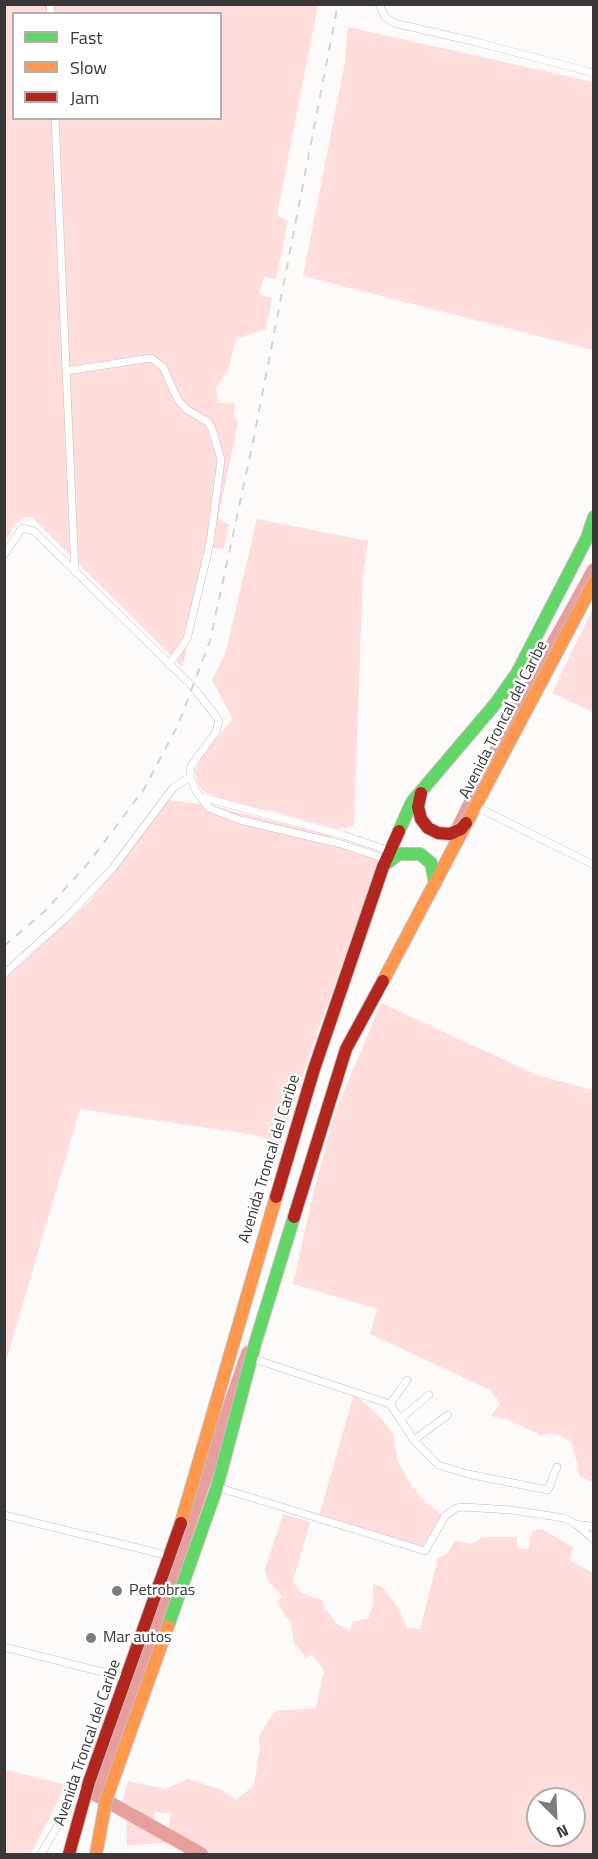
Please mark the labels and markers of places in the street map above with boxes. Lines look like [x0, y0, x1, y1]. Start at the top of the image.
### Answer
place label: Petrobras [129, 1581, 195, 1601]
marker: Petrobras [110, 1584, 124, 1598]
place label: Mar autos [103, 1628, 172, 1648]
marker: Mar autos [84, 1631, 98, 1645]

